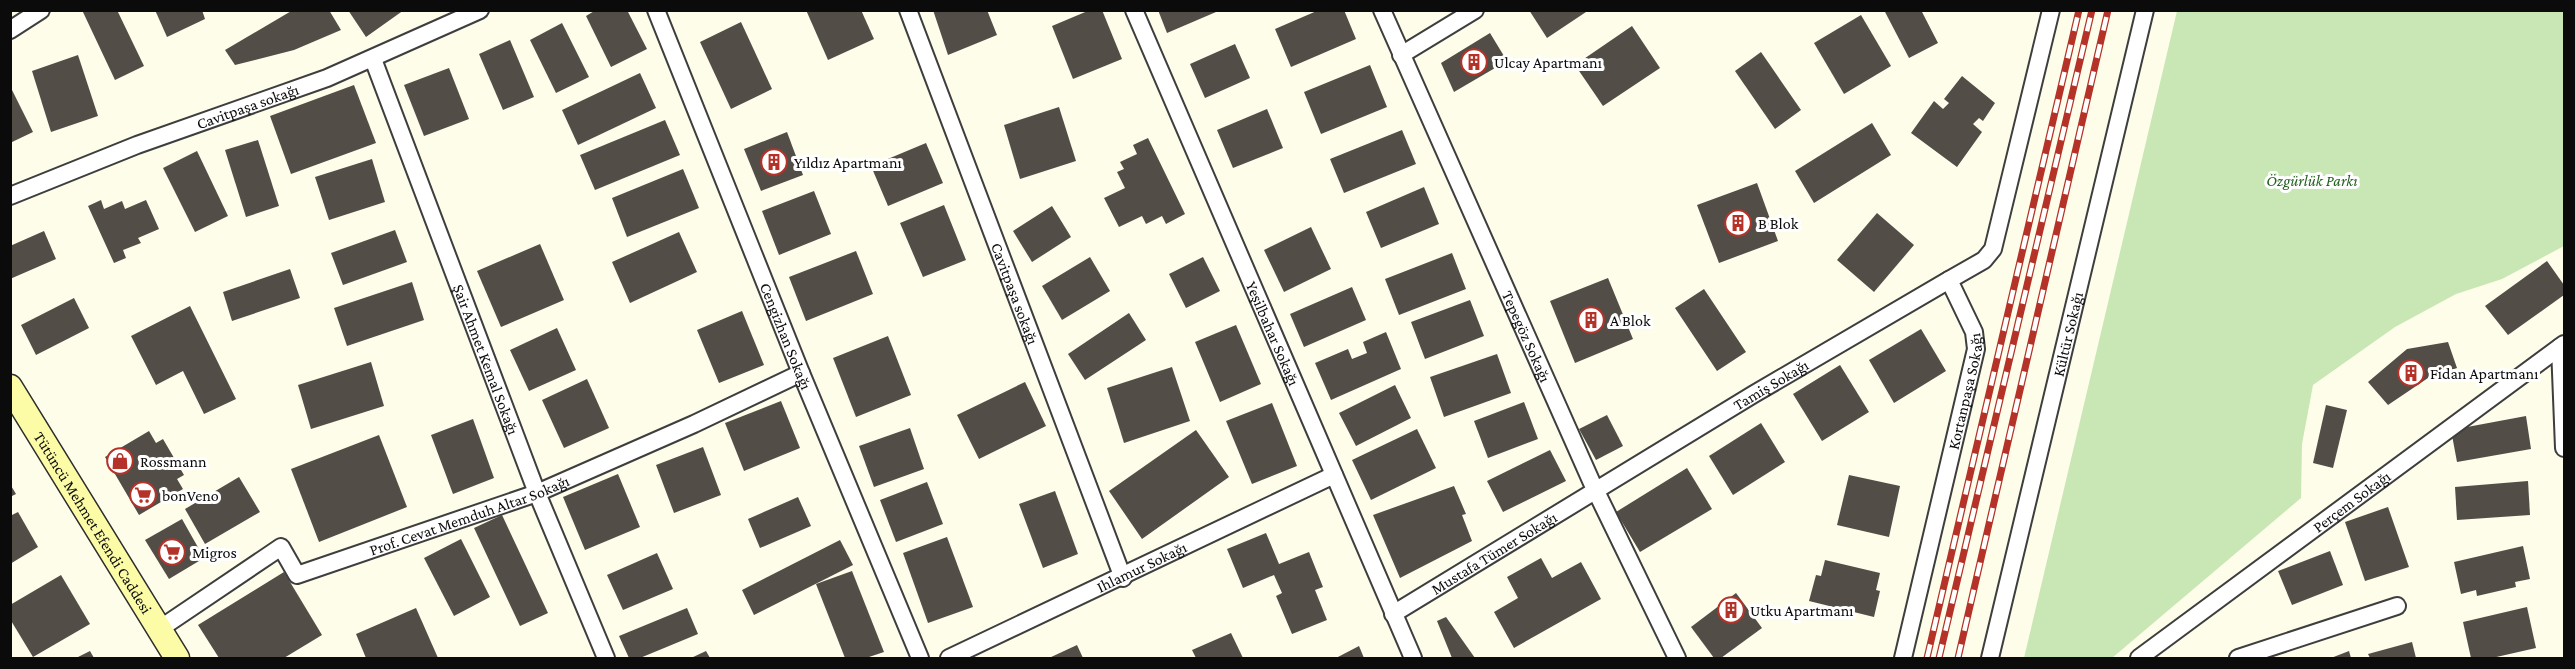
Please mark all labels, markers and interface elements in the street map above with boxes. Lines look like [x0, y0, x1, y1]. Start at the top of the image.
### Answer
building icon: Ulcay Apartmanı [1459, 47, 1489, 77]
place label: Ulcay Apartmanı [1494, 54, 1602, 72]
street label: Cavitpaşa sokağı [194, 80, 301, 132]
building icon: Yıldız Apartmanı [759, 147, 789, 177]
place label: Yıldız Apartmanı [794, 154, 902, 172]
park label: Özgürlük Parkı [2266, 172, 2358, 190]
building icon: B Blok [1723, 208, 1753, 238]
place label: B Blok [1758, 215, 1799, 232]
street label: Cavitpaşa sokağı [988, 240, 1042, 347]
street label: Yeşilbahar Sokağı [1243, 279, 1303, 388]
street label: Cengizhan Sokağı [757, 280, 815, 392]
street label: Şair Ahmet Kemal Sokağı [449, 282, 523, 437]
street label: Tepegöz Sokağı [1499, 288, 1555, 385]
street label: Kültür Sokağı [2049, 290, 2086, 378]
building icon: A Blok [1576, 305, 1606, 335]
place label: A Blok [1610, 312, 1651, 329]
street label: Kortanpaşa Sokağı [1944, 332, 1985, 451]
street label: Tamiş Sokağı [1730, 356, 1811, 413]
building icon: Fidan Apartmanı [2396, 358, 2426, 388]
place label: Fidan Apartmanı [2430, 365, 2538, 383]
street label: Tütüncü Mehmet Efendi Caddesi [31, 428, 156, 616]
shop icon: Rossmann [105, 446, 135, 476]
place label: Rossmann [140, 453, 207, 470]
street label: Perçem Sokağı [2309, 467, 2393, 535]
street label: Prof. Cevat Memduh Altar Sokağı [367, 472, 572, 558]
supermarket icon: bonVeno [128, 480, 158, 510]
place label: bonVeno [162, 487, 219, 504]
street label: Mustafa Tümer Sokağı [1428, 508, 1560, 597]
supermarket icon: Migros [157, 537, 187, 567]
street label: Ihlamur Sokağı [1094, 538, 1189, 595]
place label: Migros [192, 544, 237, 562]
building icon: Utku Apartmanı [1716, 595, 1746, 625]
place label: Utku Apartmanı [1750, 602, 1854, 620]

